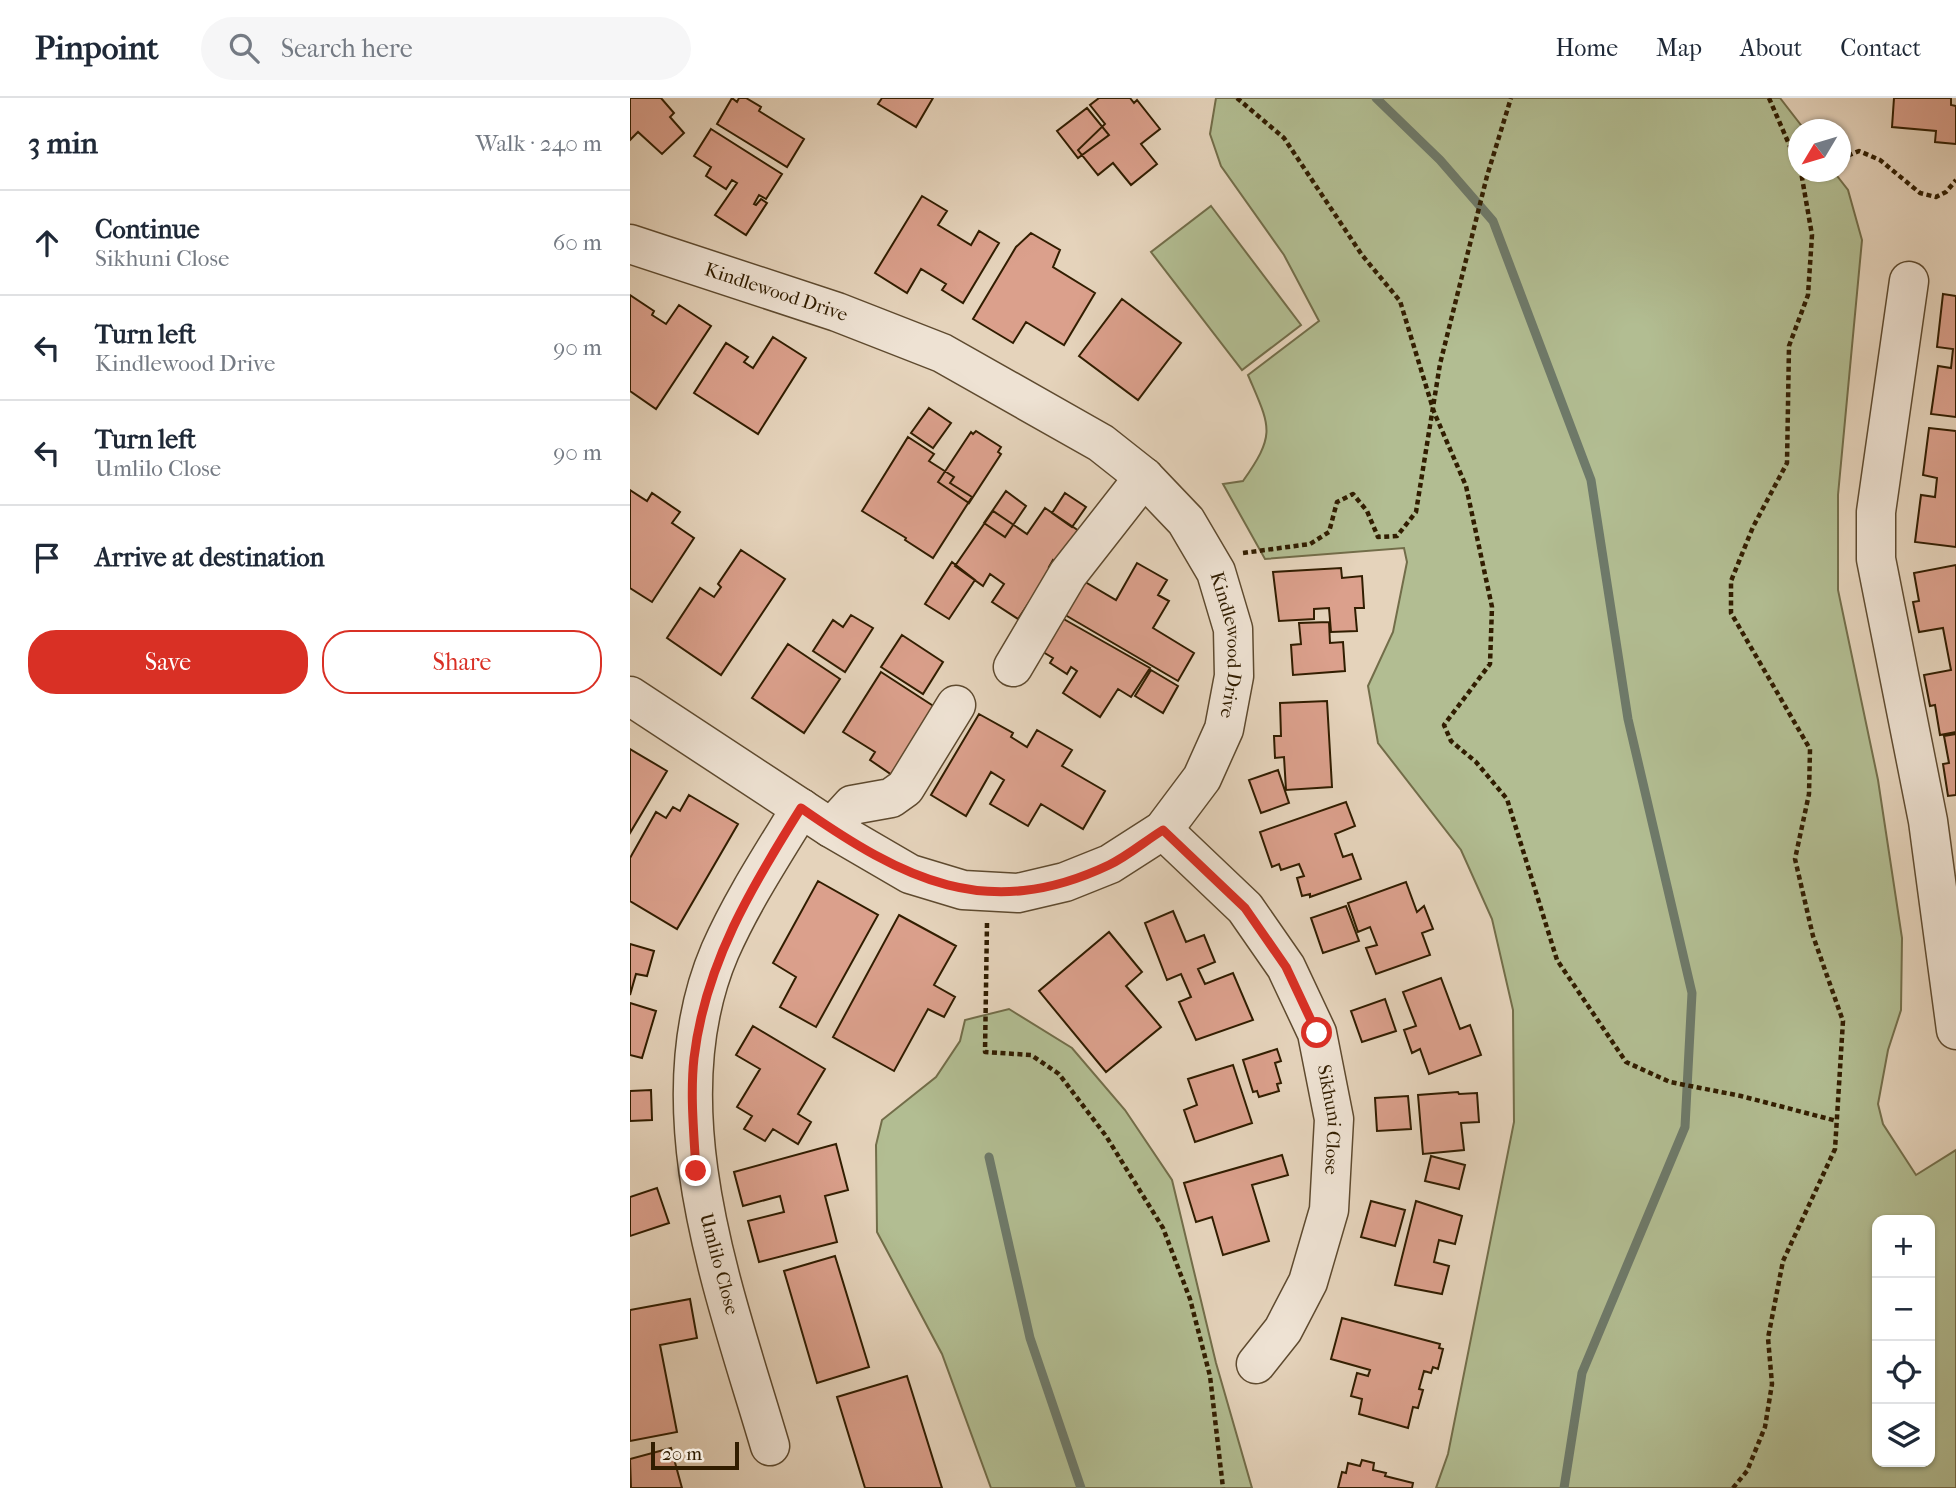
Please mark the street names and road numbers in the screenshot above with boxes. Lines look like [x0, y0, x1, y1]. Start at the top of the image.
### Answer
street label: Kindlewood Drive [702, 258, 851, 326]
street label: Kindlewood Drive [1206, 569, 1245, 720]
street label: Sikhuni Close [1313, 1063, 1345, 1175]
street label: Umlilo Close [695, 1211, 743, 1317]

